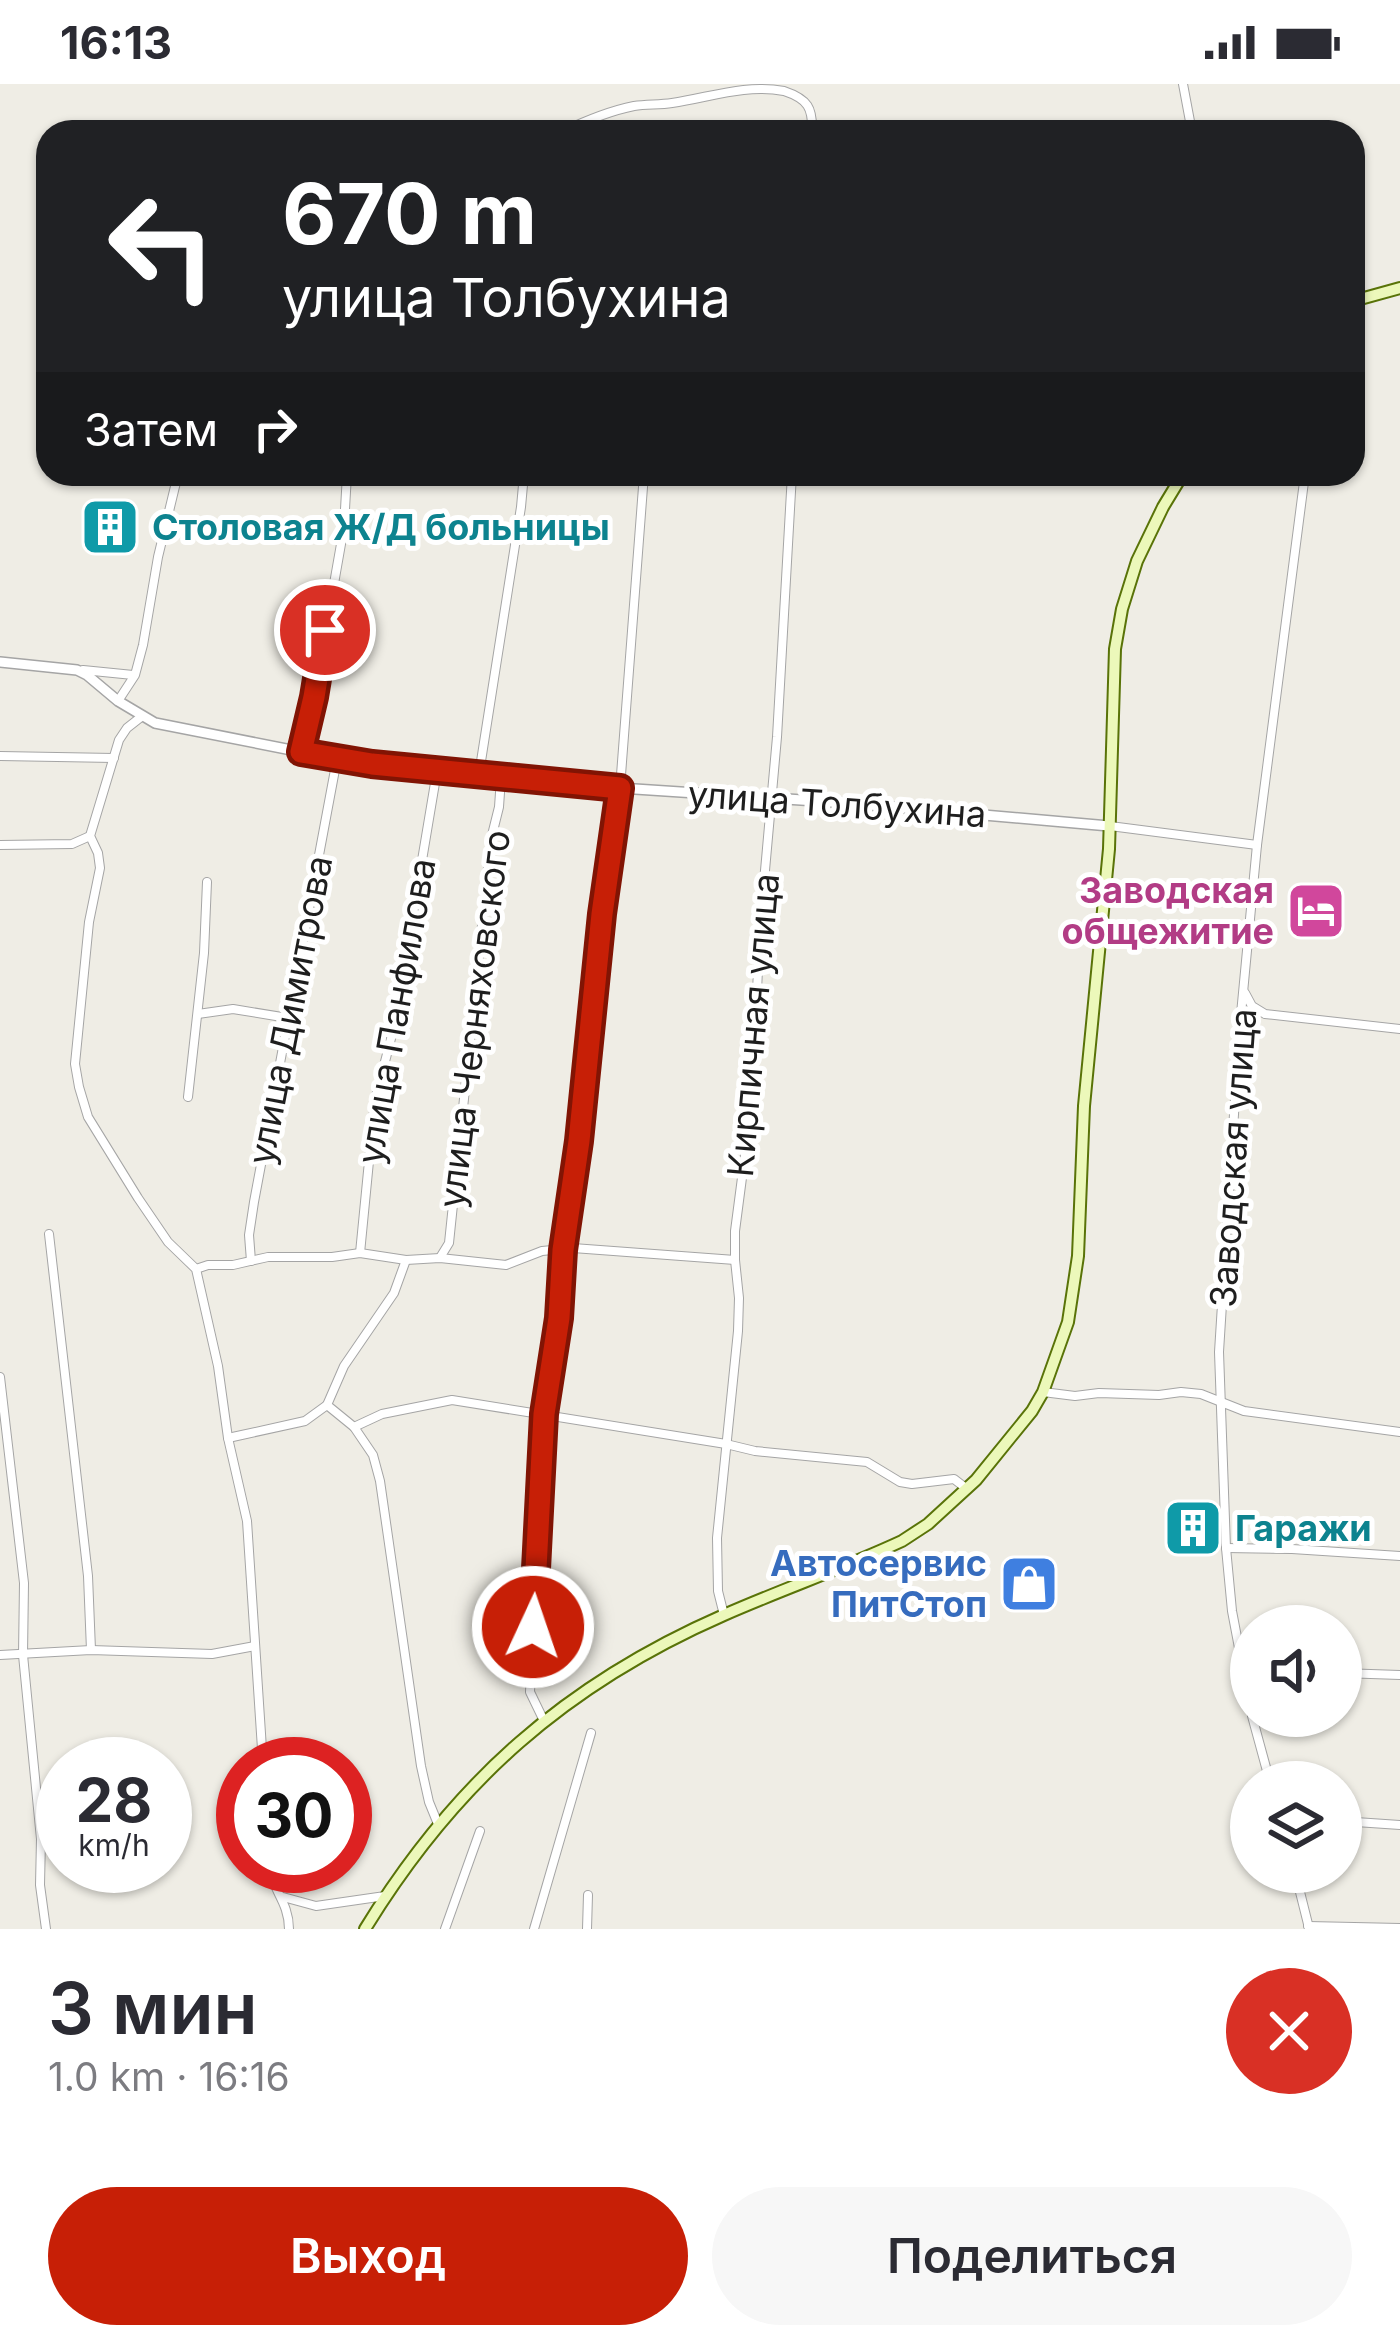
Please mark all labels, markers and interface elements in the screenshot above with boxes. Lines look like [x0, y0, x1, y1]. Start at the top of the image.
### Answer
text: 16:13 [60, 15, 172, 70]
text: 670 m [282, 163, 537, 264]
icon: left [84, 168, 240, 324]
text: улица Толбухина [282, 265, 731, 330]
icon: right [242, 396, 308, 462]
text: Затем [84, 402, 218, 457]
building icon: Столовая Ж/Д больницы [79, 496, 141, 558]
place label: Столовая Ж/Д больницы [152, 505, 610, 549]
pin [274, 579, 376, 681]
icon: arrive [292, 597, 358, 663]
street label: улица Толбухина [686, 772, 988, 836]
street label: улица Черняховского [429, 828, 519, 1210]
street label: улица Димитрова [238, 852, 342, 1168]
street label: улица Панфилова [347, 855, 445, 1167]
place label: Заводская общежитие [1062, 868, 1274, 953]
street label: Кирпичная улица [718, 871, 788, 1179]
hotel icon: Заводская общежитие [1285, 880, 1347, 942]
street label: Заводская улица [1201, 1007, 1265, 1309]
building icon: Гаражи [1162, 1497, 1224, 1559]
place label: Гаражи [1235, 1506, 1372, 1550]
place label: Автосервис ПитСтоп [770, 1541, 987, 1626]
shop icon: Автосервис ПитСтоп [998, 1553, 1060, 1615]
position arrow [470, 1564, 596, 1690]
map controls [1230, 1605, 1362, 1893]
button: sound [1230, 1605, 1362, 1737]
speed limit sign: 30 [216, 1737, 372, 1893]
button: layers [1230, 1761, 1362, 1893]
text: 28 [76, 1764, 152, 1836]
text: km/h [78, 1827, 150, 1863]
text: 3 мин [48, 1964, 258, 2051]
button: close [1226, 1968, 1352, 2094]
text: 1.0 km · 16:16 [48, 2053, 290, 2100]
button: Выход [48, 2187, 688, 2325]
button: Поделиться [712, 2187, 1352, 2325]

